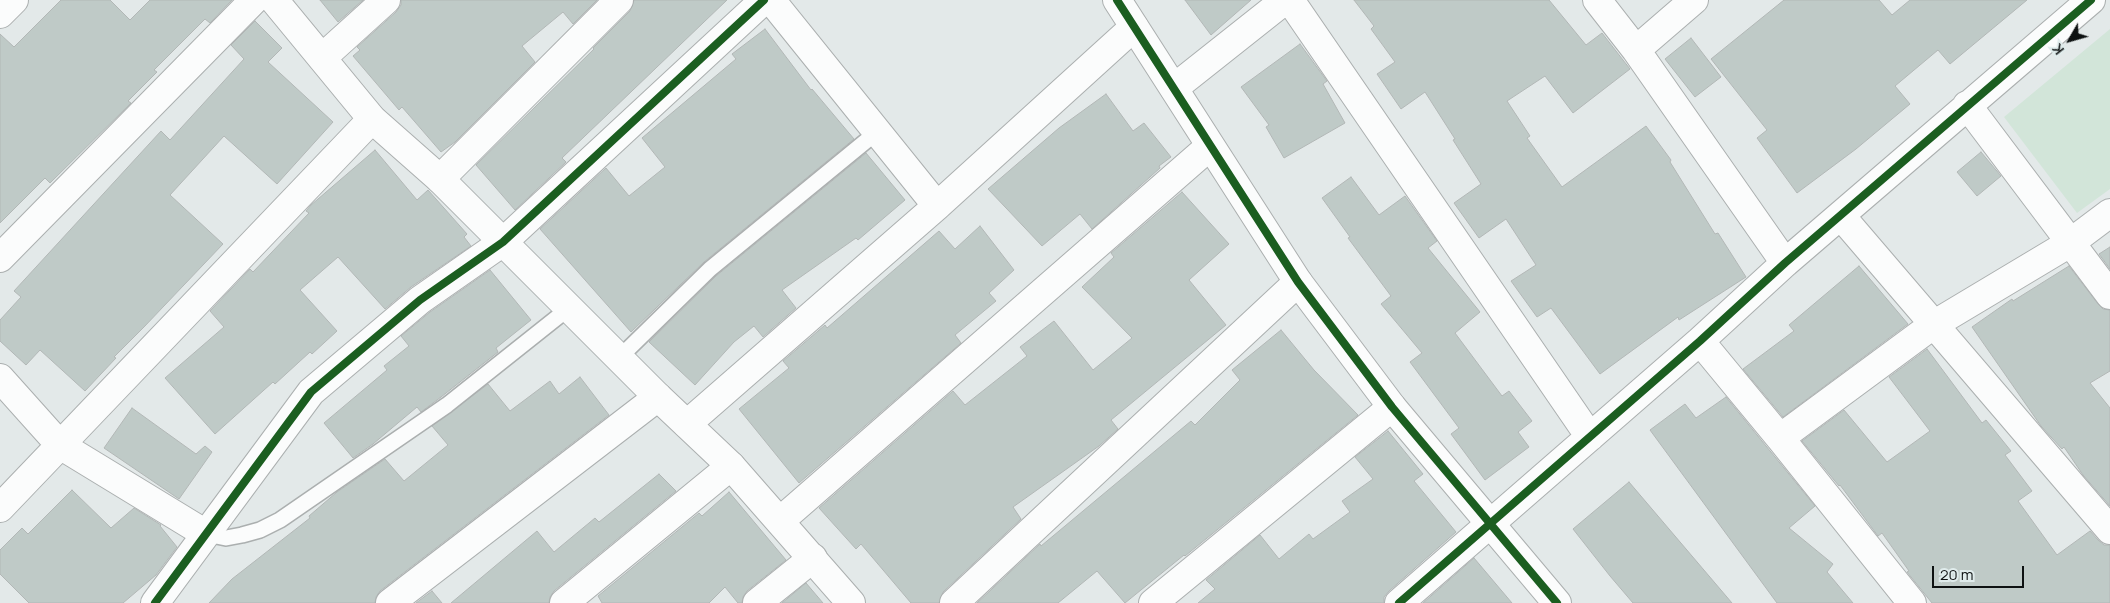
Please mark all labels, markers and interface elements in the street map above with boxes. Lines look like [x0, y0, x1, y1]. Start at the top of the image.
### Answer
north arrow [2045, 15, 2095, 65]
text: K [2048, 40, 2068, 59]
scale bar [1935, 556, 2028, 588]
text: 20 m [1940, 564, 1973, 585]

